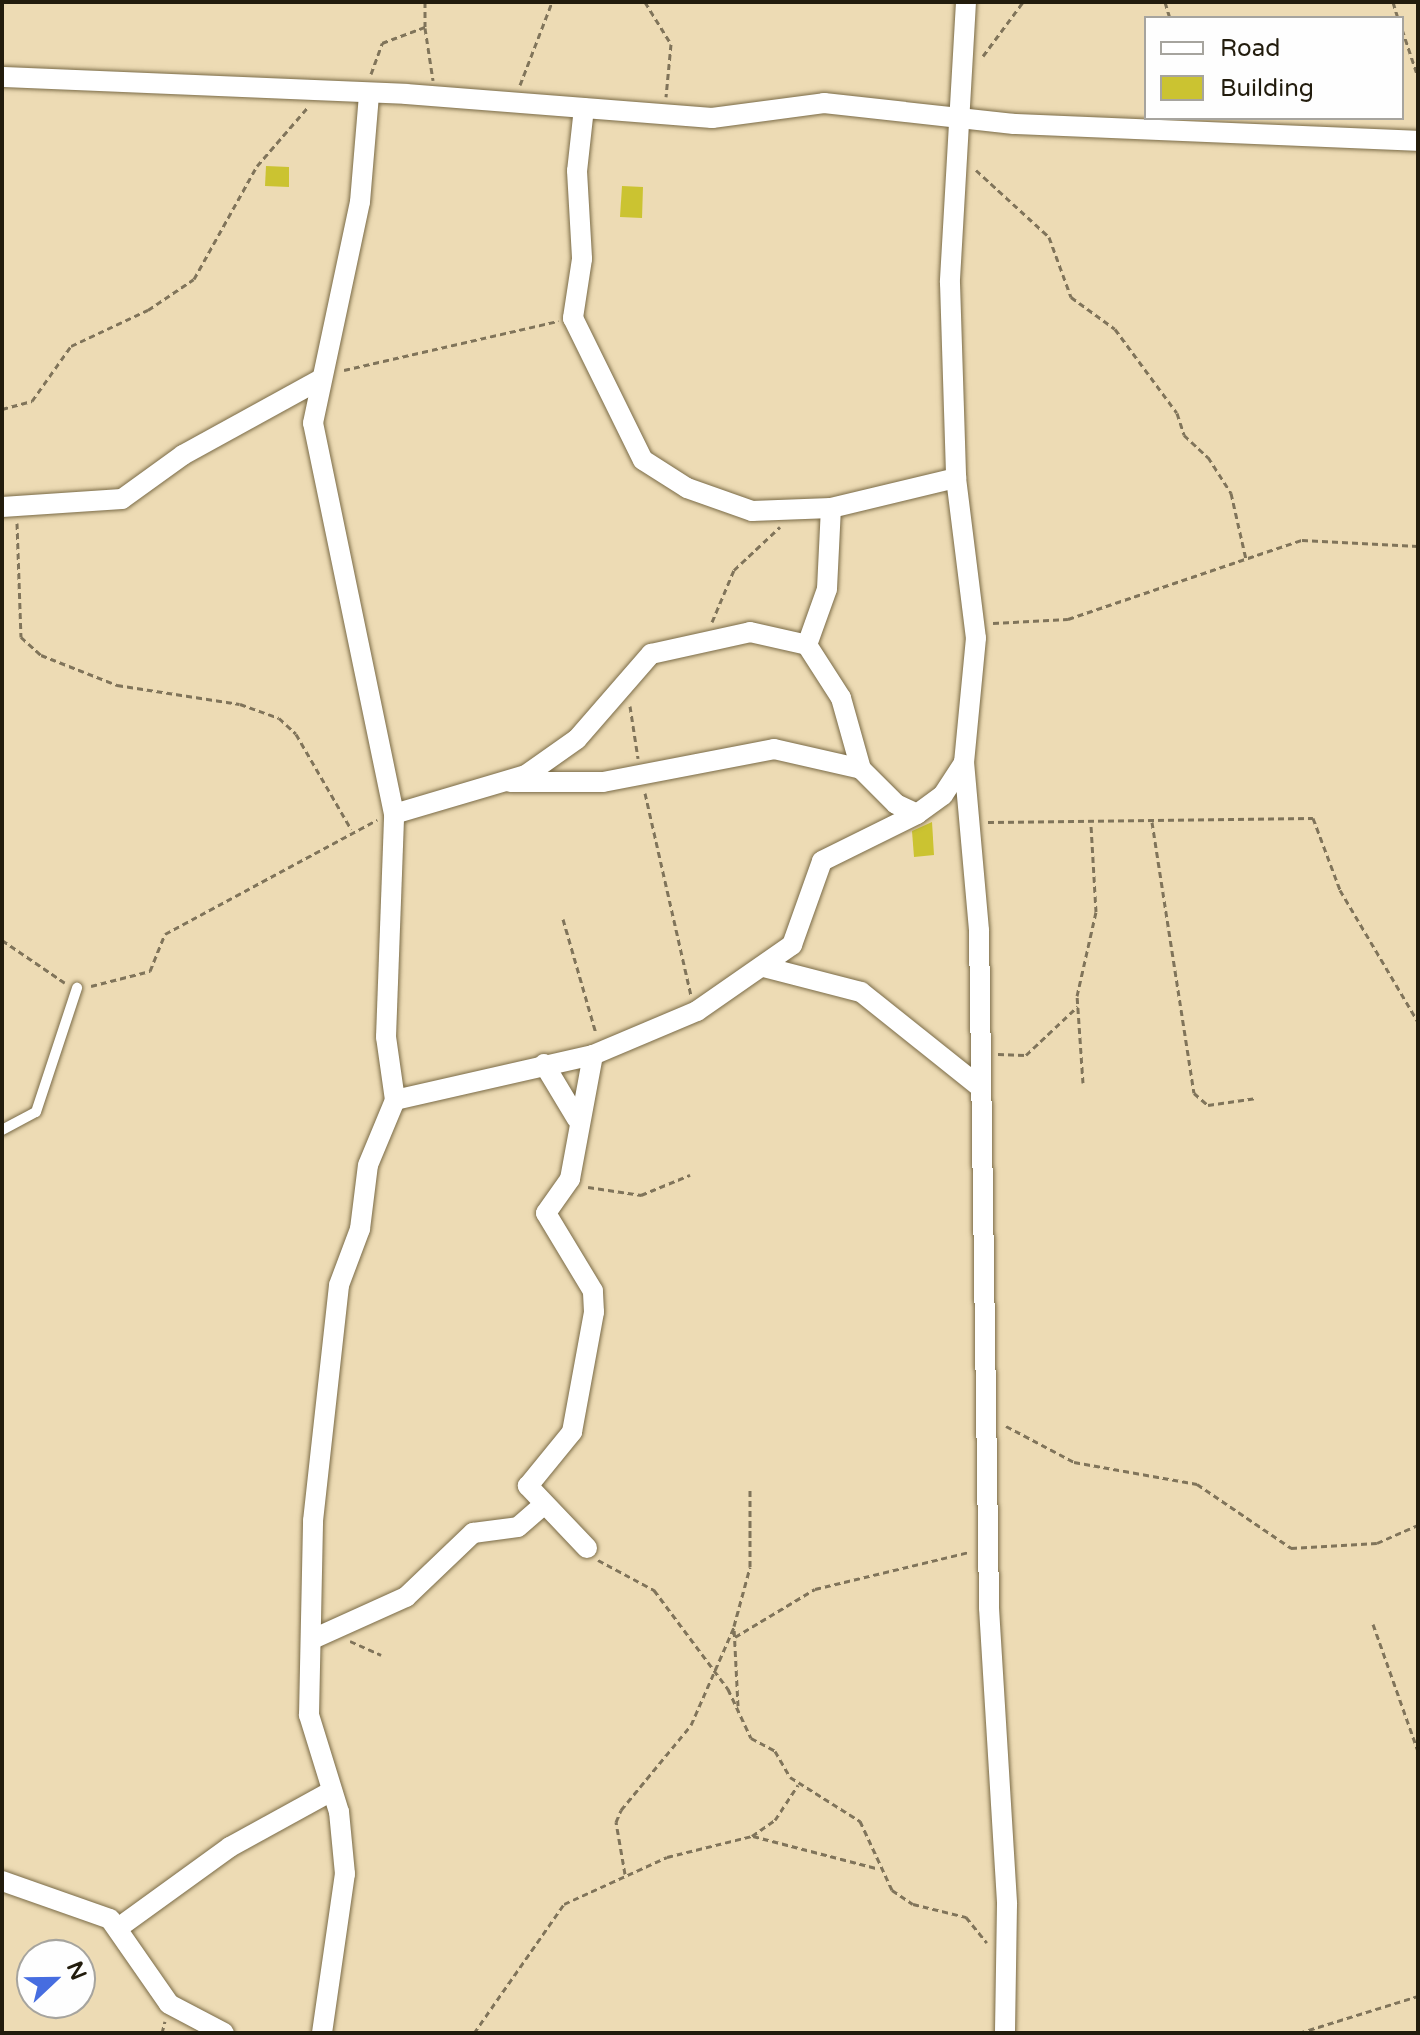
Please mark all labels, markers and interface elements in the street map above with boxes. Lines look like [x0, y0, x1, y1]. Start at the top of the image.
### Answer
legend [1144, 16, 1404, 120]
text: Road [1220, 34, 1280, 63]
text: Building [1220, 74, 1314, 103]
north arrow [16, 1939, 96, 2019]
text: N [61, 1958, 92, 1984]

